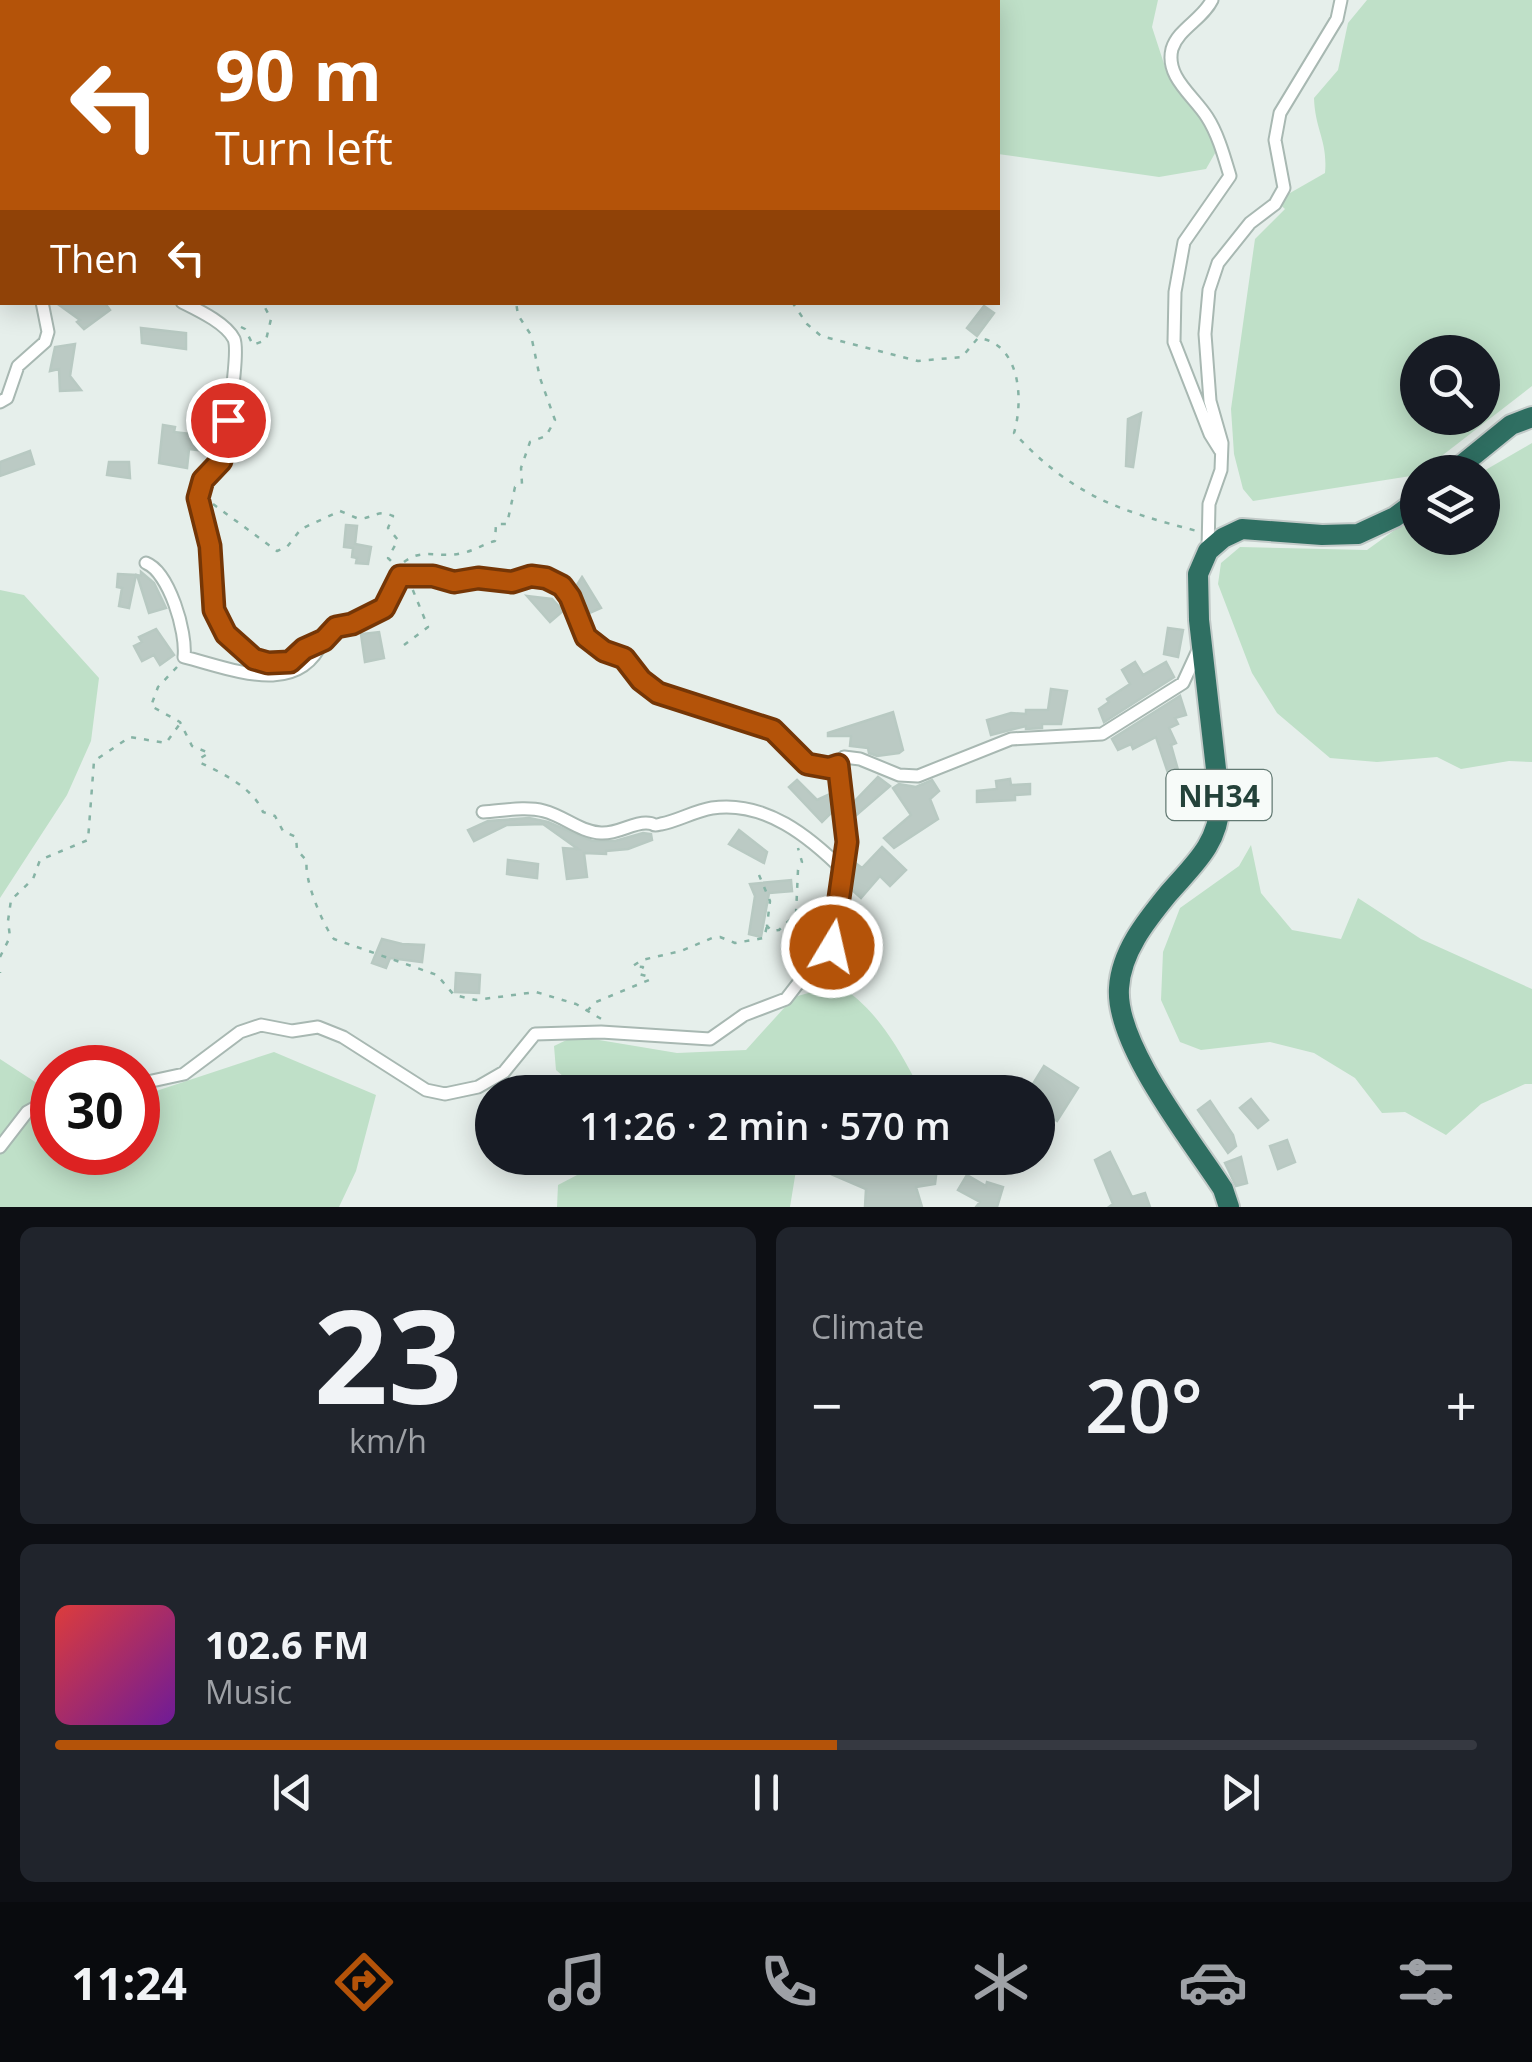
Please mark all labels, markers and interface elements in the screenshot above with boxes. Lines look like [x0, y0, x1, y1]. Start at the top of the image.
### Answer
text: 90 m [215, 26, 382, 122]
icon: left [50, 40, 180, 170]
text: Turn left [215, 117, 393, 178]
icon: left [159, 230, 214, 285]
text: Then [50, 232, 139, 284]
map controls [1400, 335, 1500, 555]
button: search [1400, 335, 1500, 435]
pin [186, 378, 271, 463]
icon: arrive [201, 393, 256, 448]
button: layers [1400, 455, 1500, 555]
road number: NH34 [1166, 770, 1272, 820]
position arrow [780, 895, 884, 999]
speed limit sign: 30 [30, 1045, 160, 1175]
text: 11:26 · 2 min · 570 m [579, 1099, 951, 1151]
text: 23 [314, 1265, 462, 1442]
text: Climate [811, 1305, 924, 1348]
text: 20° [1085, 1353, 1203, 1455]
text: − [811, 1367, 842, 1442]
text: + [1446, 1367, 1477, 1442]
text: km/h [349, 1419, 427, 1462]
text: 102.6 FM [205, 1618, 369, 1670]
text: Music [205, 1670, 292, 1713]
icon: previous [265, 1765, 320, 1820]
icon: pause [739, 1765, 794, 1820]
icon: next [1213, 1765, 1268, 1820]
icon: directions [329, 1947, 399, 2017]
icon: music [542, 1947, 612, 2017]
icon: phone [754, 1947, 824, 2017]
icon: climate [966, 1947, 1036, 2017]
icon: car [1178, 1947, 1248, 2017]
icon: filters [1391, 1947, 1461, 2017]
text: 11:24 [71, 1952, 187, 2013]

